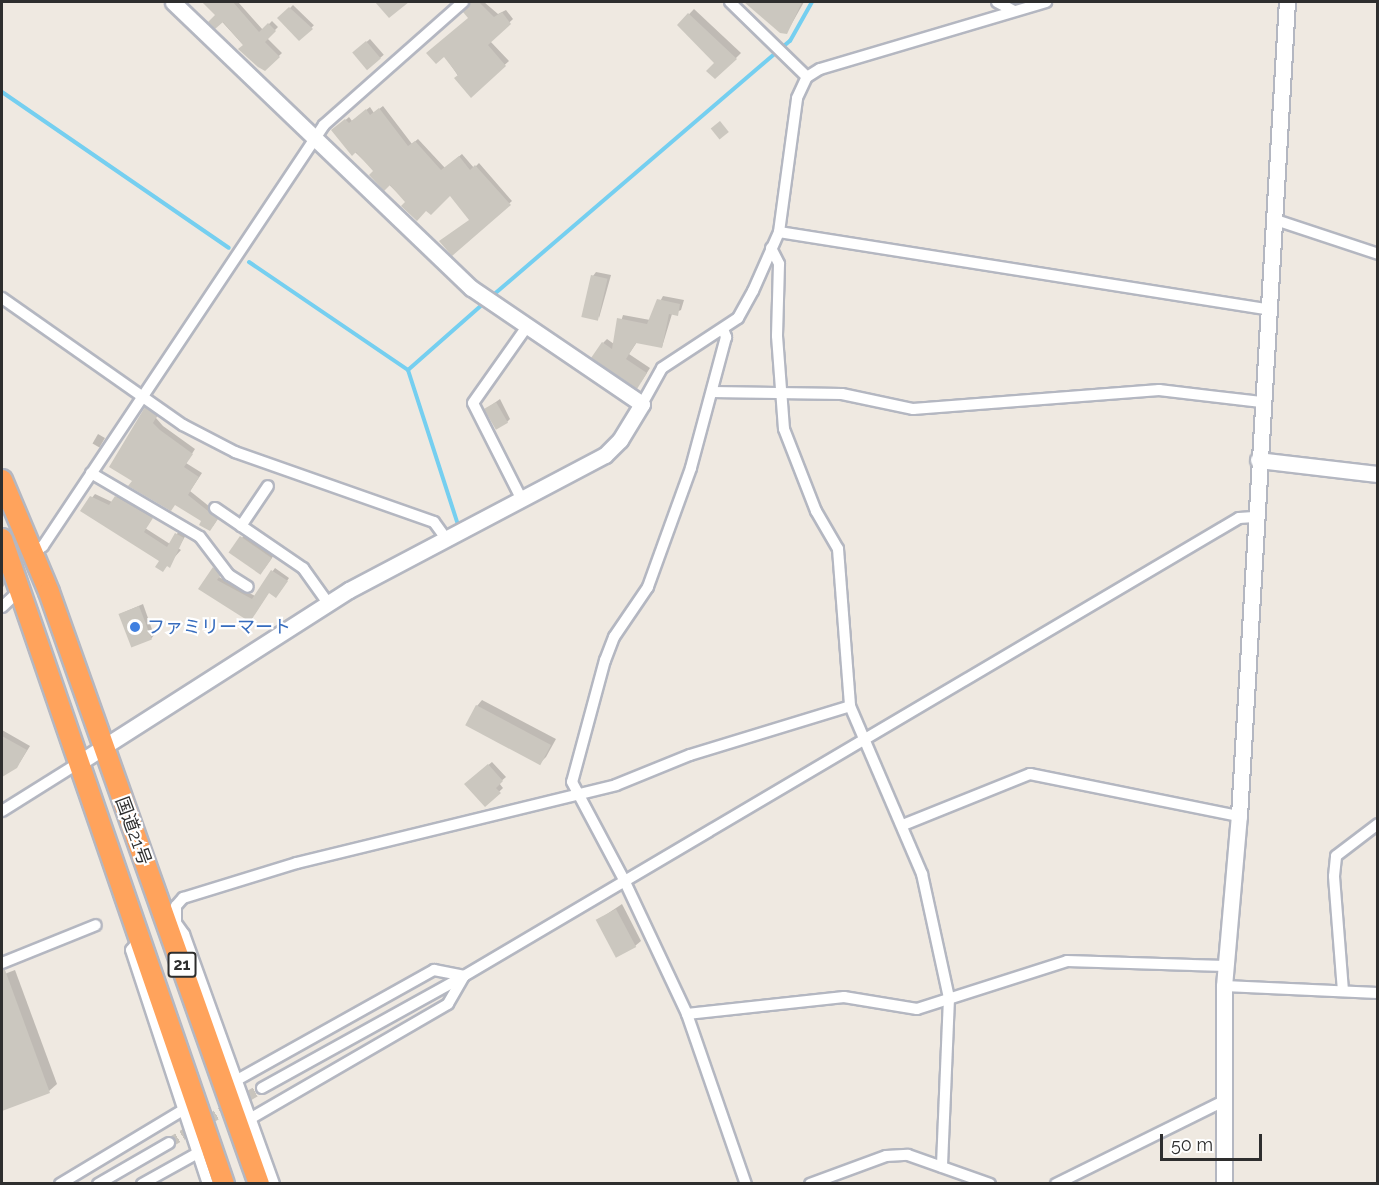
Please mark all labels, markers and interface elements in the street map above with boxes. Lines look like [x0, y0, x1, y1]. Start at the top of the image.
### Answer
place label: ファミリーマート [147, 616, 291, 638]
marker: ファミリーマート [128, 620, 142, 634]
street label: 国道21号 [111, 794, 155, 868]
road number: 21 [167, 952, 197, 978]
scale bar [1163, 1122, 1265, 1160]
text: 50 m [1171, 1134, 1213, 1155]

